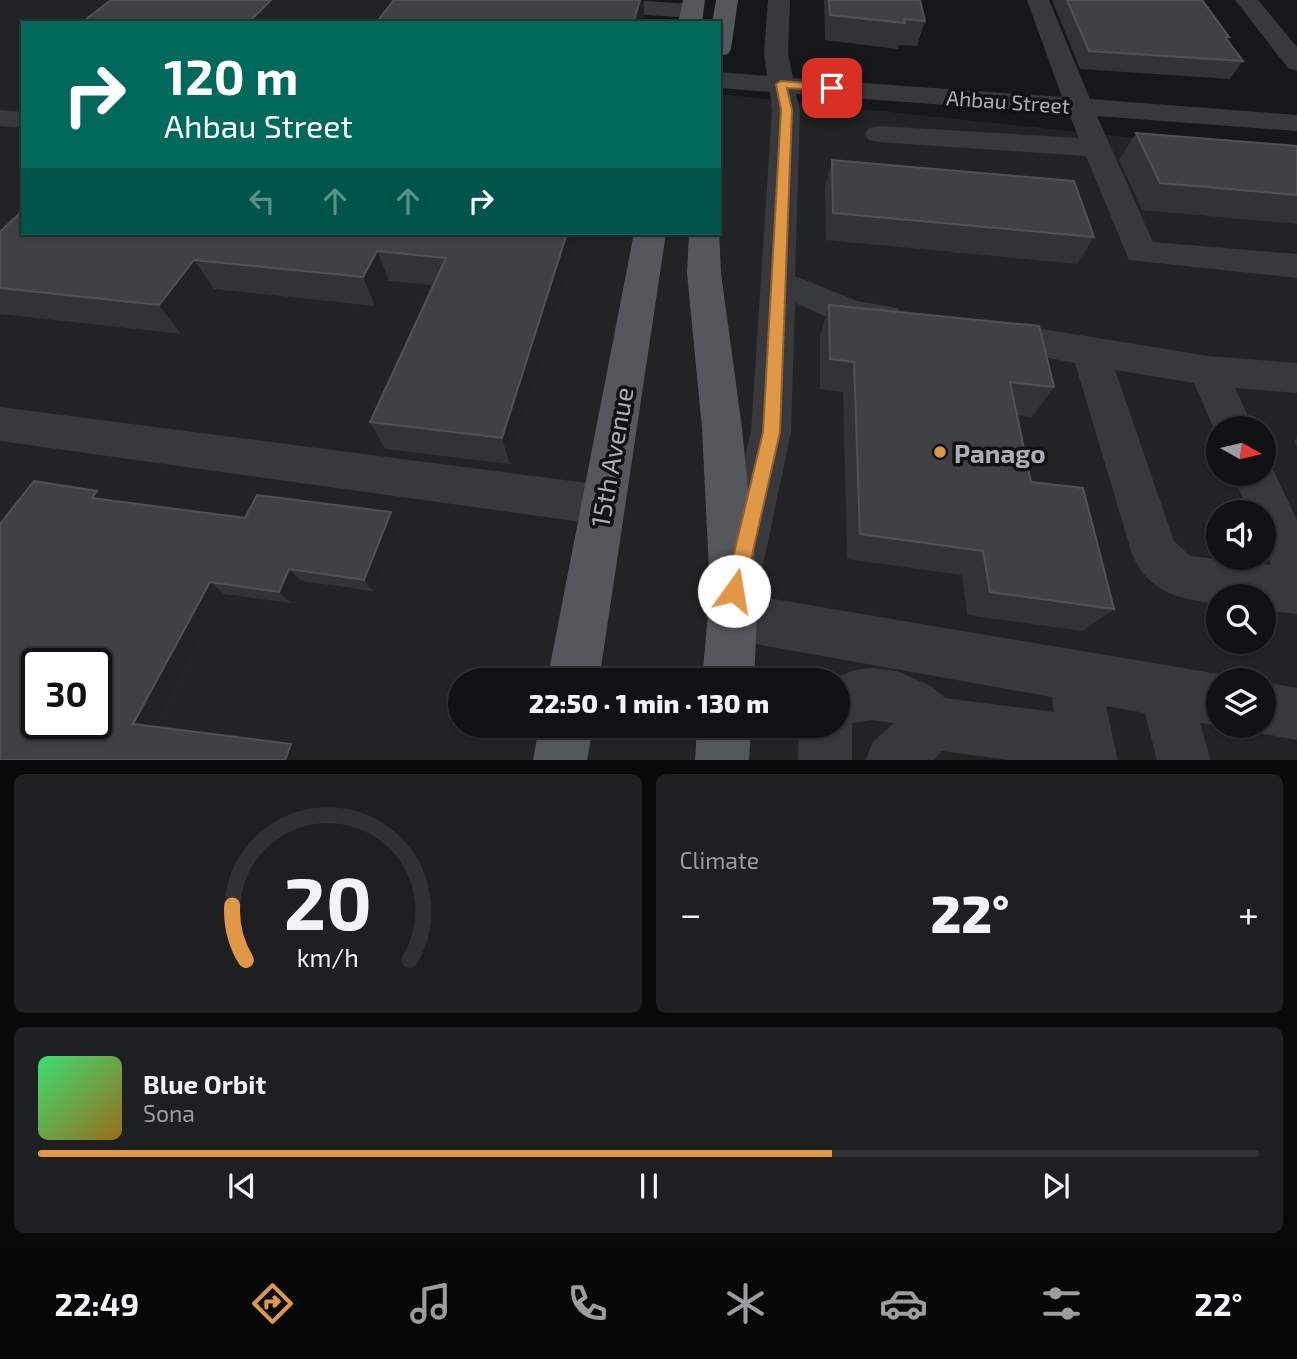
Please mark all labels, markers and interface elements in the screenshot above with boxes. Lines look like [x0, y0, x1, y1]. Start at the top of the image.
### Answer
text: 120 m [164, 46, 298, 105]
icon: right [49, 49, 140, 140]
pin [802, 58, 862, 118]
icon: arrive [813, 69, 851, 107]
street label: Ahbau Street [945, 84, 1071, 118]
text: Ahbau Street [164, 106, 353, 144]
icon: left [243, 182, 281, 220]
icon: ahead [316, 182, 354, 220]
icon: ahead [389, 182, 427, 220]
icon: right [462, 182, 500, 220]
street label: 15th Avenue [583, 385, 639, 529]
north arrow [1206, 416, 1276, 486]
map controls [1206, 416, 1276, 738]
place label: Panago [954, 437, 1046, 468]
marker: Panago [932, 444, 948, 460]
button: sound [1206, 500, 1276, 570]
position arrow [697, 554, 771, 628]
button: search [1206, 584, 1276, 654]
speed limit sign: 30 [21, 648, 112, 739]
button: layers [1206, 668, 1276, 738]
text: 22:50 · 1 min · 130 m [529, 687, 769, 718]
text: Climate [680, 846, 759, 874]
text: 20 [284, 857, 372, 945]
text: 22° [930, 881, 1009, 943]
text: − [680, 890, 702, 936]
text: + [1238, 890, 1259, 936]
text: km/h [297, 941, 359, 971]
text: Blue Orbit [143, 1068, 266, 1099]
text: Sona [143, 1099, 195, 1127]
icon: previous [223, 1167, 261, 1205]
icon: pause [630, 1167, 668, 1205]
icon: next [1037, 1167, 1075, 1205]
icon: directions [248, 1279, 297, 1328]
icon: music [406, 1279, 455, 1328]
icon: phone [563, 1279, 612, 1328]
icon: climate [721, 1279, 770, 1328]
icon: car [879, 1279, 928, 1328]
icon: filters [1037, 1279, 1086, 1328]
text: 22:49 [54, 1284, 139, 1322]
text: 22° [1194, 1284, 1243, 1322]

